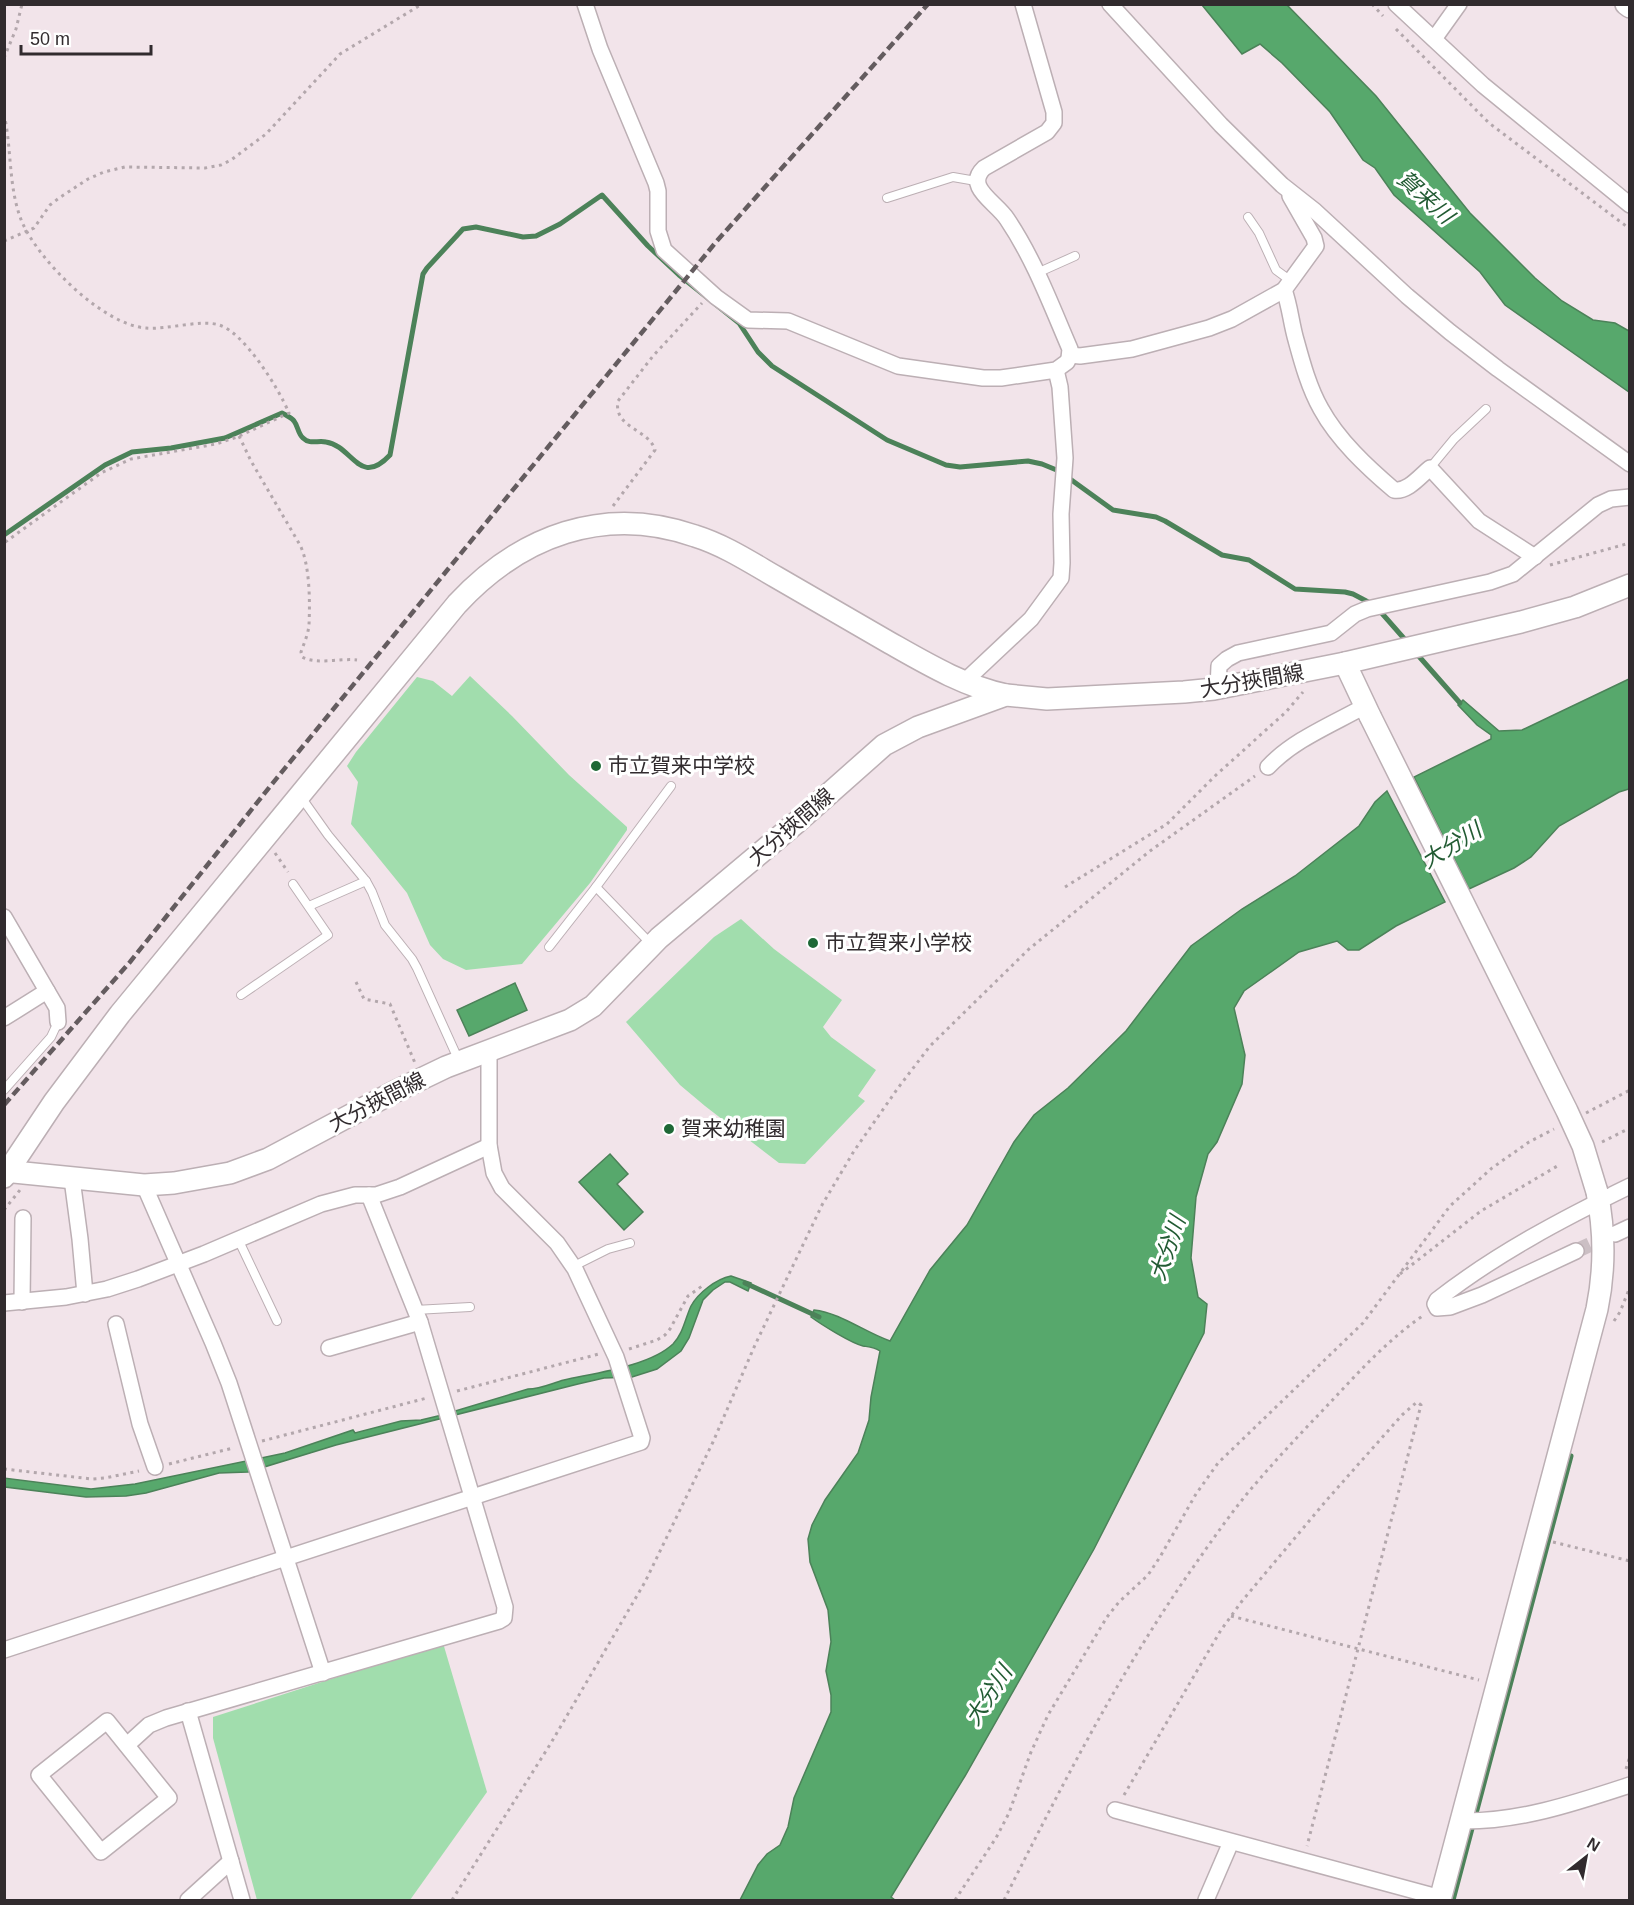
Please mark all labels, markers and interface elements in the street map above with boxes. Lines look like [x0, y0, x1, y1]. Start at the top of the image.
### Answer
scale bar [21, 18, 152, 56]
text: 50 m [30, 29, 70, 49]
water label: 賀来川 [1393, 166, 1460, 230]
street label: 大分挾間線 [1198, 660, 1306, 701]
place label: 市立賀来中学校 [608, 754, 755, 777]
marker: 市立賀来中学校 [589, 759, 603, 773]
street label: 大分挾間線 [744, 784, 838, 870]
water label: 大分川 [1417, 816, 1488, 874]
place label: 市立賀来小学校 [825, 931, 972, 954]
marker: 市立賀来小学校 [806, 936, 820, 950]
street label: 大分挾間線 [325, 1067, 429, 1136]
place label: 賀来幼稚園 [681, 1117, 786, 1140]
marker: 賀来幼稚園 [662, 1122, 676, 1136]
water label: 大分川 [1145, 1211, 1191, 1283]
water label: 大分川 [960, 1659, 1018, 1730]
north arrow [1556, 1827, 1616, 1887]
text: N [1584, 1834, 1603, 1855]

